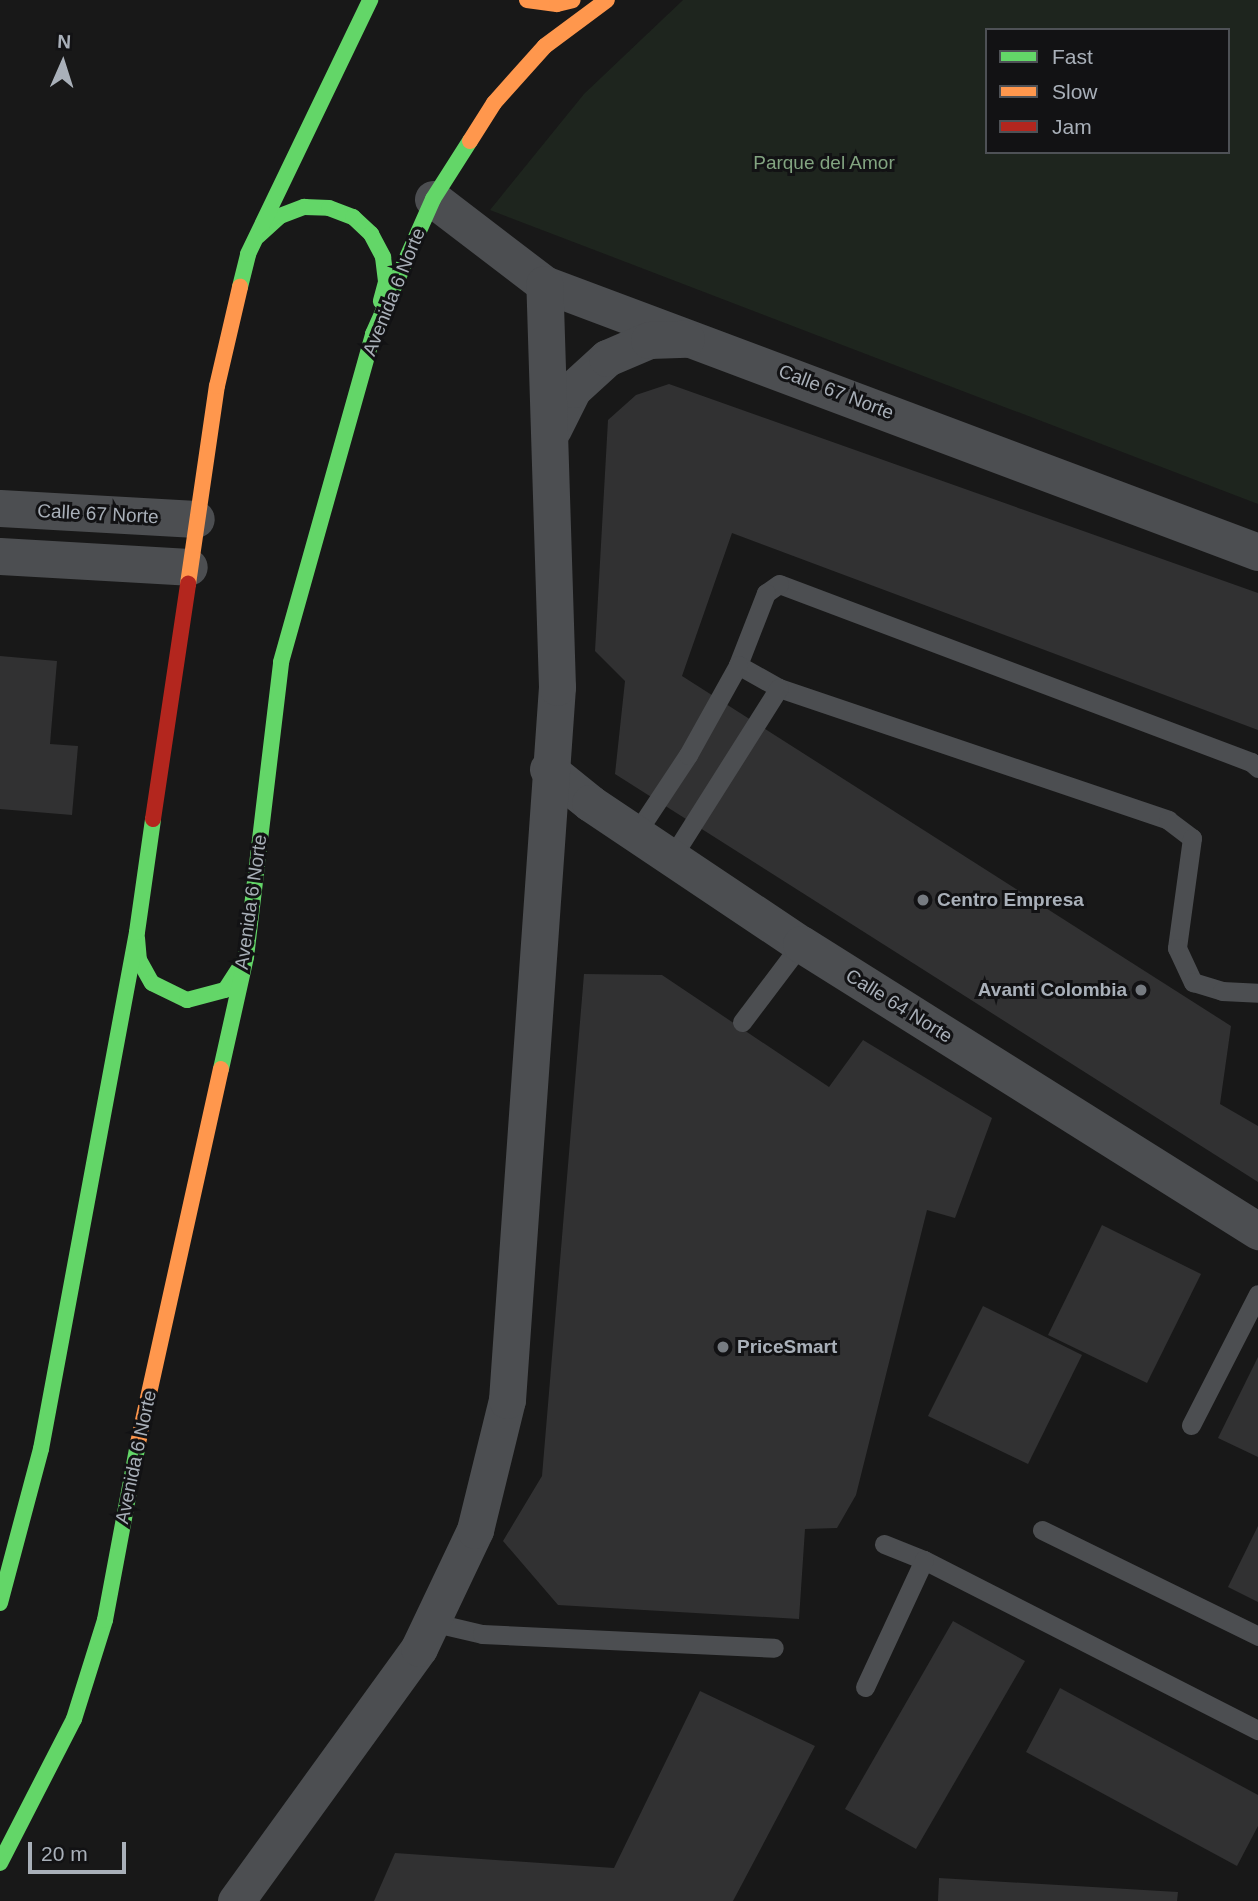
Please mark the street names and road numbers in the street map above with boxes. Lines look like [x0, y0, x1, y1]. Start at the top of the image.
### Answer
street label: Avenida 6 Norte [358, 225, 430, 359]
street label: Calle 67 Norte [775, 360, 897, 424]
street label: Calle 67 Norte [37, 499, 159, 529]
street label: Avenida 6 Norte [230, 833, 272, 971]
street label: Calle 64 Norte [841, 964, 957, 1048]
street label: Avenida 6 Norte [111, 1388, 161, 1526]

